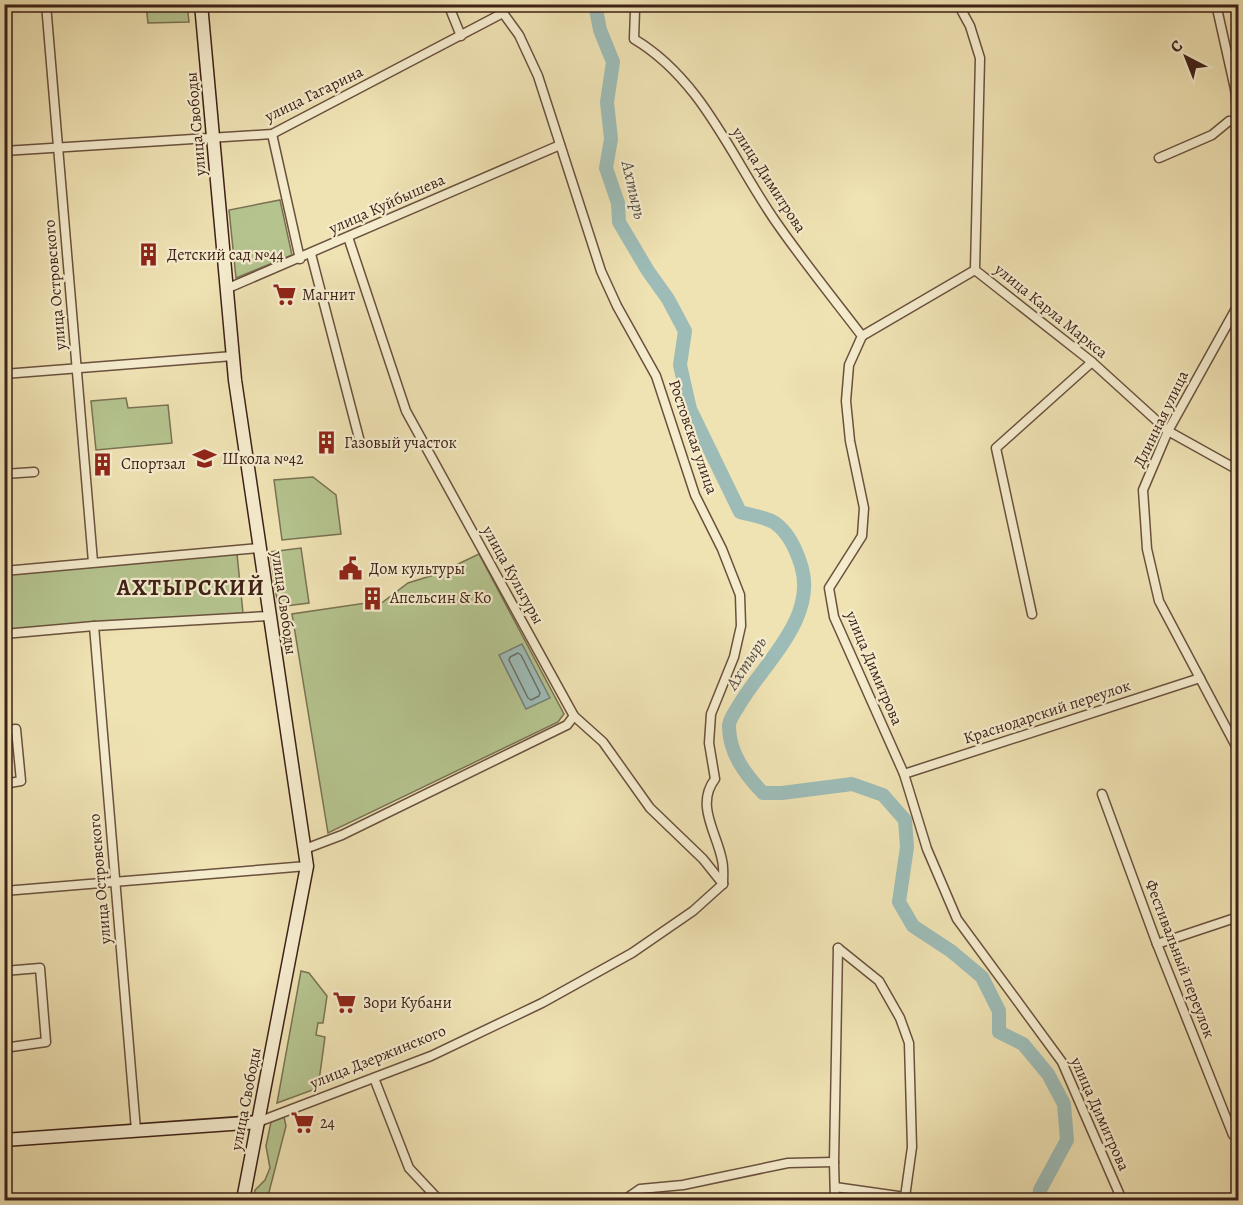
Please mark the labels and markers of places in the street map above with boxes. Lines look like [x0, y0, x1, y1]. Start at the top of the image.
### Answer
building icon: Детский сад №44 [136, 242, 162, 268]
place label: Детский сад №44 [167, 244, 284, 266]
supermarket icon: Магнит [271, 282, 297, 308]
place label: Магнит [302, 284, 355, 306]
building icon: Газовый участок [313, 430, 339, 456]
place label: Газовый участок [344, 432, 457, 454]
school or university icon: Школа №42 [191, 446, 217, 472]
place label: Школа №42 [222, 448, 304, 470]
building icon: Спортзал [90, 451, 116, 477]
place label: Спортзал [121, 453, 186, 475]
public building icon: Дом культуры [338, 556, 364, 582]
place label: Дом культуры [369, 558, 465, 580]
building icon: Апельсин & Ко [359, 585, 385, 611]
place label: Апельсин & Ко [389, 587, 491, 609]
supermarket icon: Зори Кубани [332, 990, 358, 1016]
place label: Зори Кубани [363, 992, 452, 1014]
supermarket icon: 24 [289, 1110, 315, 1136]
place label: 24 [320, 1112, 335, 1134]

